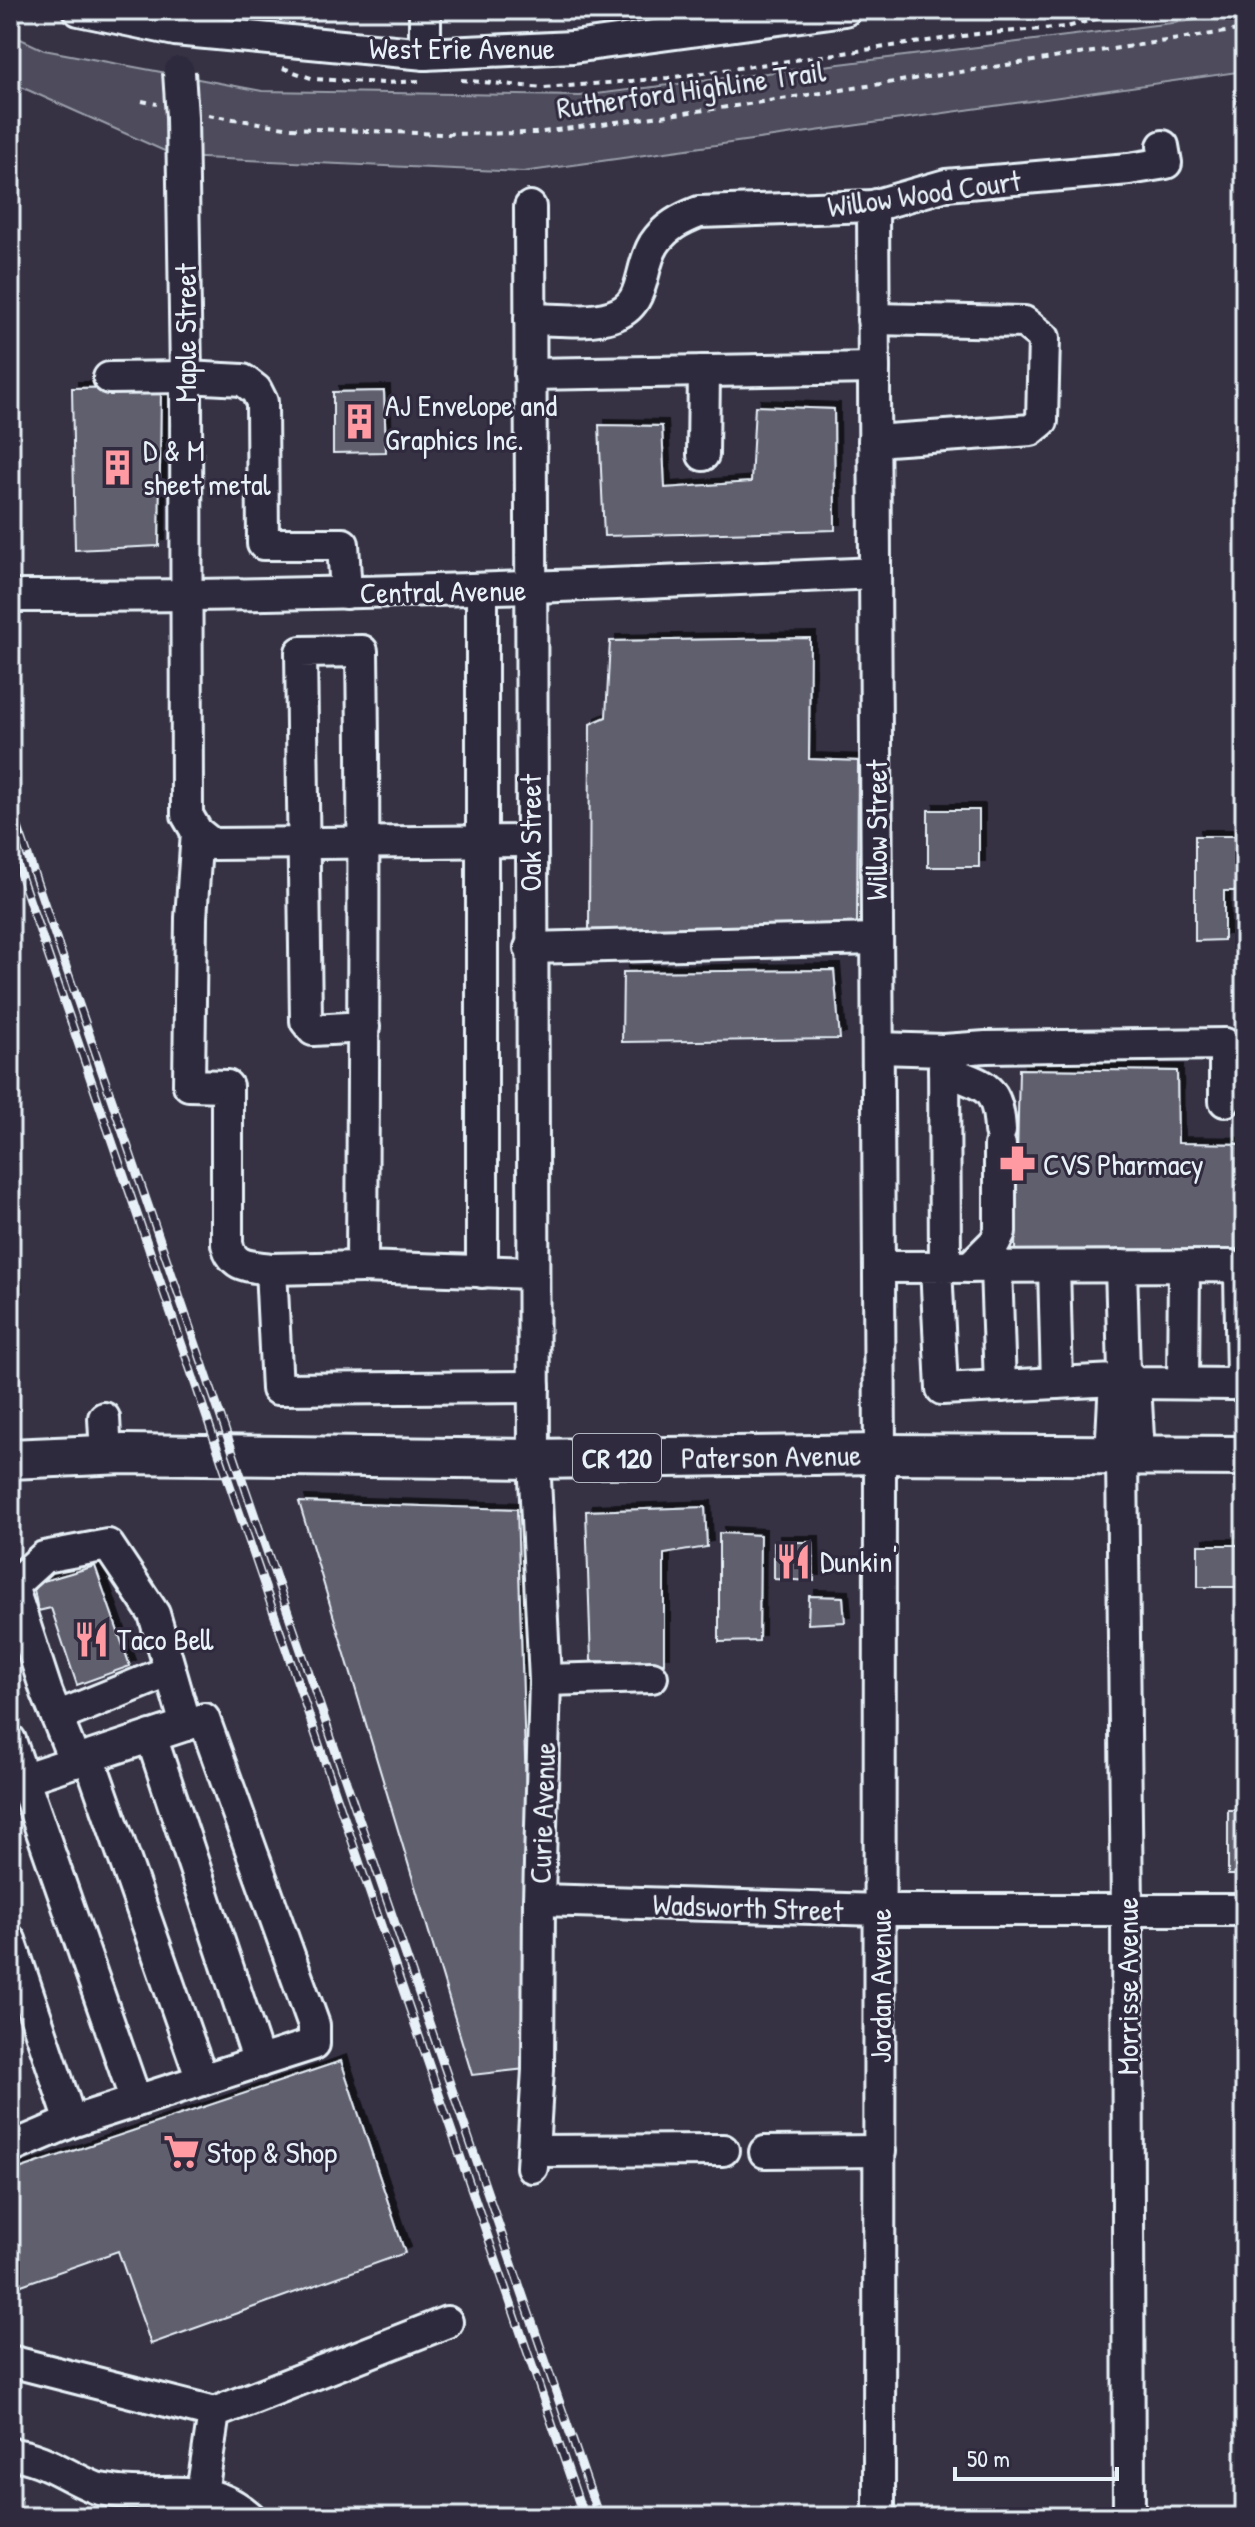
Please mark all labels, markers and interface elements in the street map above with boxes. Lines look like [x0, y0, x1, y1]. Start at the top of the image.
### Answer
street label: West Erie Avenue [369, 28, 555, 68]
street label: Rutherford Highline Trail [554, 50, 828, 128]
street label: Willow Wood Court [825, 160, 1024, 226]
street label: Maple Street [165, 263, 205, 403]
place label: AJ Envelope and Graphics Inc. [385, 385, 557, 459]
building icon: AJ Envelope and Graphics Inc. [340, 403, 378, 441]
place label: D & M sheet metal [143, 430, 271, 504]
building icon: D & M sheet metal [98, 448, 136, 486]
street label: Central Avenue [359, 570, 527, 612]
street label: Willow Street [856, 759, 896, 900]
street label: Oak Street [510, 774, 550, 892]
place label: CVS Pharmacy [1043, 1144, 1204, 1184]
pharmacy icon: CVS Pharmacy [998, 1145, 1036, 1183]
road number: CR 120 [573, 1434, 661, 1482]
street label: Paterson Avenue [681, 1434, 861, 1478]
place label: Dunkin' [820, 1541, 897, 1581]
restaurant icon: Dunkin' [775, 1542, 813, 1580]
place label: Taco Bell [117, 1619, 215, 1659]
restaurant icon: Taco Bell [72, 1620, 110, 1658]
street label: Curie Avenue [520, 1741, 564, 1884]
street label: Wadsworth Street [652, 1884, 845, 1930]
street label: Morrisse Avenue [1107, 1897, 1147, 2075]
street label: Jordan Avenue [860, 1909, 900, 2063]
place label: Stop & Shop [207, 2132, 337, 2172]
supermarket icon: Stop & Shop [162, 2133, 200, 2171]
scale bar [955, 2431, 1117, 2481]
text: 50 m [967, 2442, 1010, 2474]

